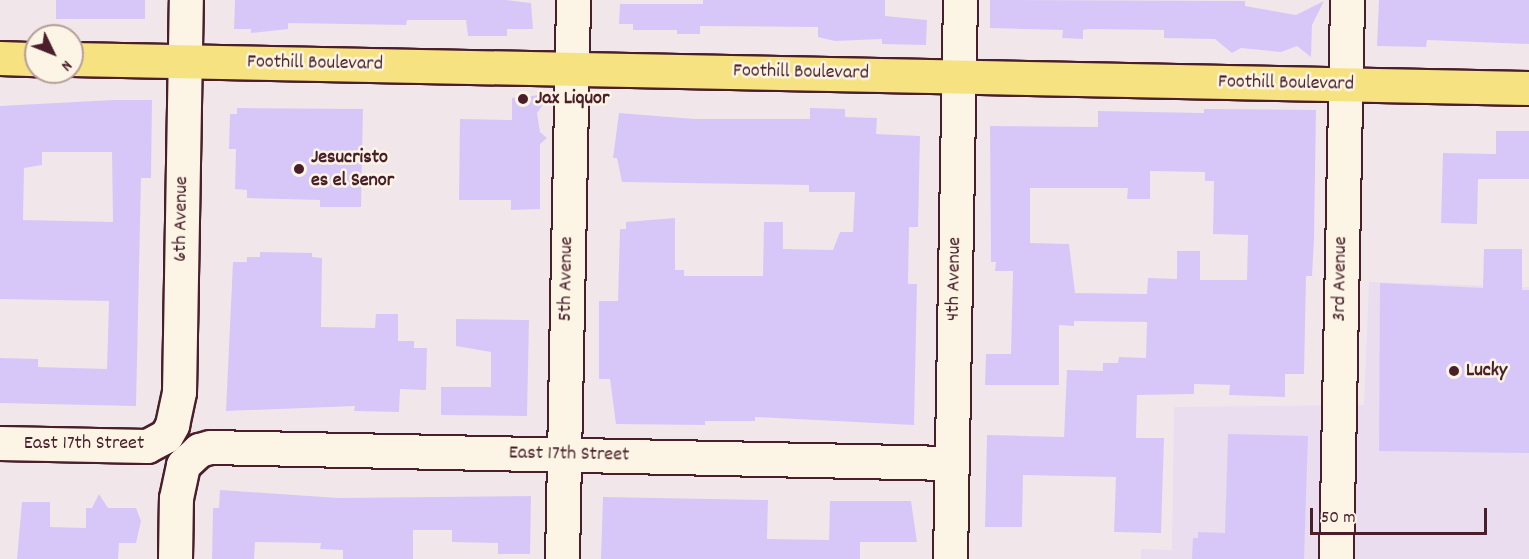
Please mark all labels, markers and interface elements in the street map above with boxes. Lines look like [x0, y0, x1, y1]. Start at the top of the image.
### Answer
north arrow [24, 24, 84, 84]
street label: Foothill Boulevard [247, 51, 383, 77]
text: N [55, 55, 77, 76]
street label: Foothill Boulevard [733, 60, 869, 86]
street label: Foothill Boulevard [1218, 71, 1354, 97]
place label: Jax Liquor [535, 87, 609, 111]
marker: Jax Liquor [516, 92, 530, 106]
place label: Jesucristo es el Senor [311, 146, 394, 193]
marker: Jesucristo es el Senor [292, 162, 306, 176]
street label: 6th Avenue [169, 176, 195, 262]
street label: 5th Avenue [554, 236, 580, 322]
street label: 3rd Avenue [1328, 236, 1354, 322]
street label: 4th Avenue [942, 237, 968, 321]
place label: Lucky [1466, 359, 1507, 383]
marker: Lucky [1447, 364, 1461, 378]
street label: East 17th Street [24, 432, 144, 456]
street label: East 17th Street [508, 442, 630, 468]
scale bar [1313, 496, 1490, 534]
text: 50 m [1321, 506, 1356, 531]

